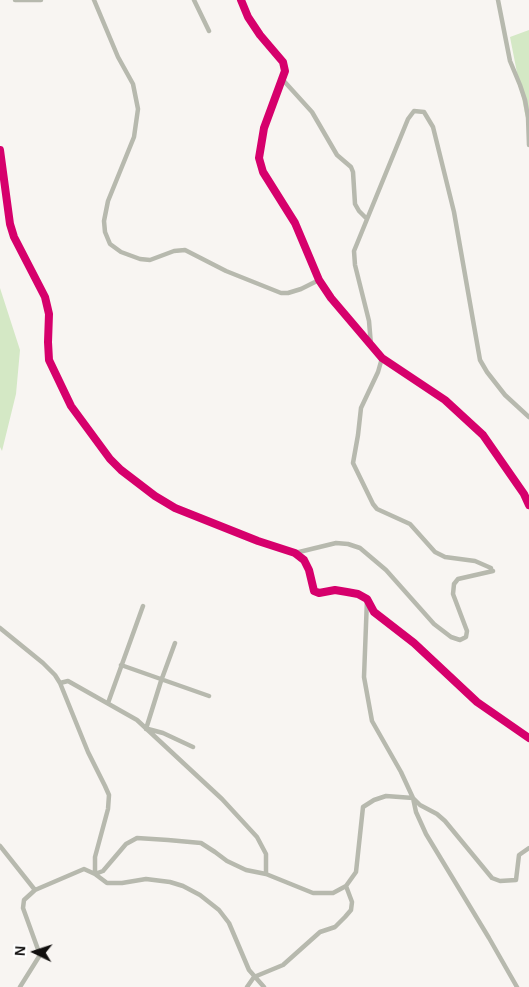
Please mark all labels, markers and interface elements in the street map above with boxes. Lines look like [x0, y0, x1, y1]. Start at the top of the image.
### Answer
north arrow [10, 927, 60, 977]
text: N [12, 945, 28, 957]

